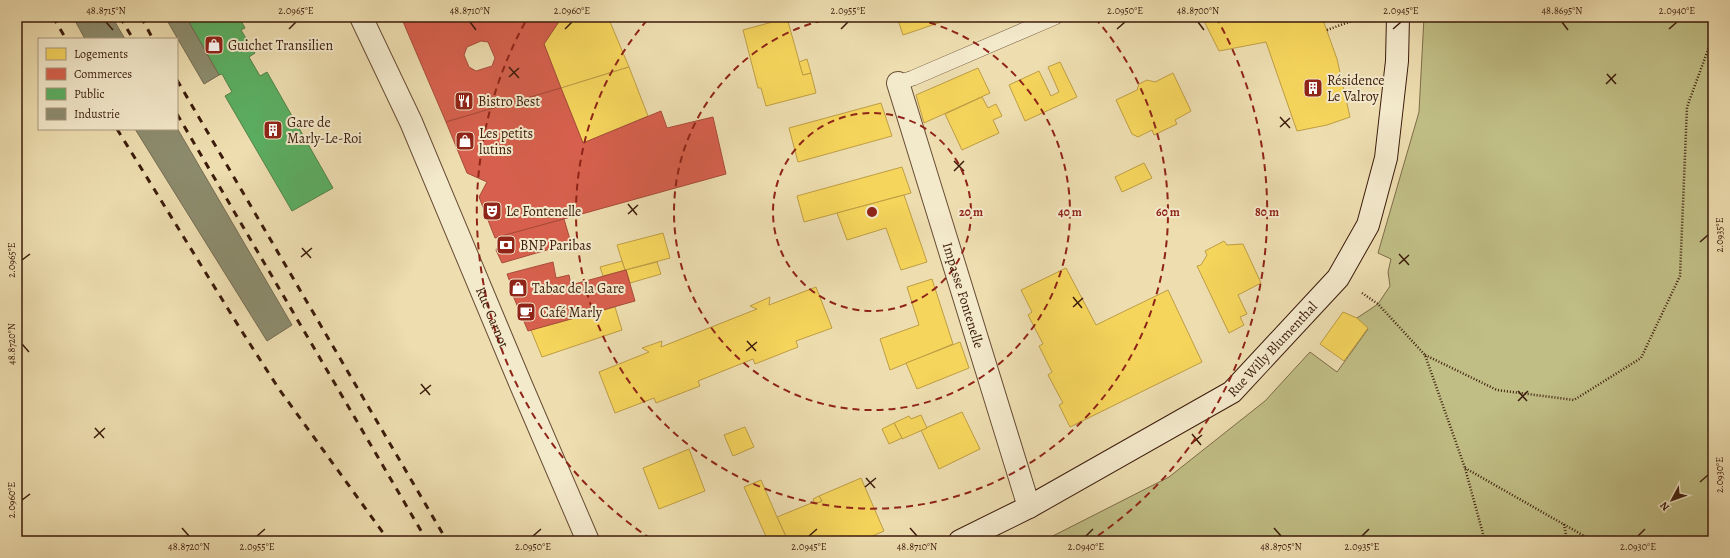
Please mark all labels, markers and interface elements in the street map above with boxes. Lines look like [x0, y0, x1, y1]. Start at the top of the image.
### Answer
text: 48.8715°N [86, 4, 126, 17]
text: 2.0965°E [278, 4, 314, 17]
text: 48.8710°N [450, 4, 490, 17]
text: 2.0960°E [554, 4, 590, 17]
text: 2.0955°E [830, 4, 866, 17]
text: 2.0950°E [1107, 4, 1143, 17]
text: 48.8700°N [1177, 4, 1219, 17]
text: 2.0945°E [1383, 4, 1419, 17]
text: 48.8695°N [1542, 4, 1582, 17]
text: 2.0940°E [1659, 4, 1695, 17]
shop icon: Guichet Transilien [203, 34, 225, 56]
place label: Guichet Transilien [228, 36, 334, 55]
legend [38, 38, 178, 130]
text: Logements [74, 46, 128, 62]
text: Commerces [74, 66, 132, 82]
place label: Résidence Le Valroy [1327, 71, 1384, 106]
building icon: Résidence Le Valroy [1302, 77, 1324, 99]
text: Public [74, 86, 105, 102]
restaurant icon: Bistro Best [453, 90, 475, 112]
place label: Bistro Best [478, 92, 540, 111]
text: Industrie [74, 106, 120, 122]
place label: Gare de Marly-Le-Roi [287, 113, 362, 148]
building icon: Gare de Marly-Le-Roi [262, 119, 284, 141]
place label: Les petits lutins [479, 124, 533, 159]
shop icon: Les petits lutins [454, 130, 476, 152]
theatre icon: Le Fontenelle [481, 200, 503, 222]
place label: Le Fontenelle [506, 202, 581, 221]
text: 20 m [959, 204, 983, 220]
text: 40 m [1058, 204, 1082, 220]
text: 60 m [1156, 204, 1180, 220]
text: 80 m [1255, 204, 1279, 220]
centre of rings [865, 205, 879, 219]
text: 2.0935°E [1713, 217, 1726, 253]
bank icon: BNP Paribas [495, 234, 517, 256]
place label: BNP Paribas [520, 236, 591, 255]
street label: Impasse Fontenelle [938, 240, 988, 351]
text: 2.0965°E [5, 242, 18, 278]
shop icon: Tabac de la Gare [507, 277, 529, 299]
place label: Tabac de la Gare [532, 279, 624, 298]
street label: Rue Carnot [471, 284, 514, 351]
street label: Rue Willy Blumenthal [1223, 297, 1322, 401]
cafe icon: Café Marly [515, 301, 537, 323]
place label: Café Marly [540, 303, 603, 322]
text: 48.8720°N [5, 323, 18, 365]
text: 2.0930°E [1713, 457, 1726, 493]
north arrow [1652, 480, 1692, 520]
text: 2.0960°E [5, 482, 18, 518]
text: N [1657, 498, 1673, 514]
text: 48.8720°N [168, 540, 210, 553]
text: 2.0955°E [239, 540, 275, 553]
text: 2.0950°E [515, 540, 551, 553]
text: 2.0945°E [791, 540, 827, 553]
text: 48.8710°N [897, 540, 937, 553]
text: 2.0940°E [1068, 540, 1104, 553]
text: 48.8705°N [1260, 540, 1302, 553]
text: 2.0935°E [1344, 540, 1380, 553]
text: 2.0930°E [1620, 540, 1656, 553]

